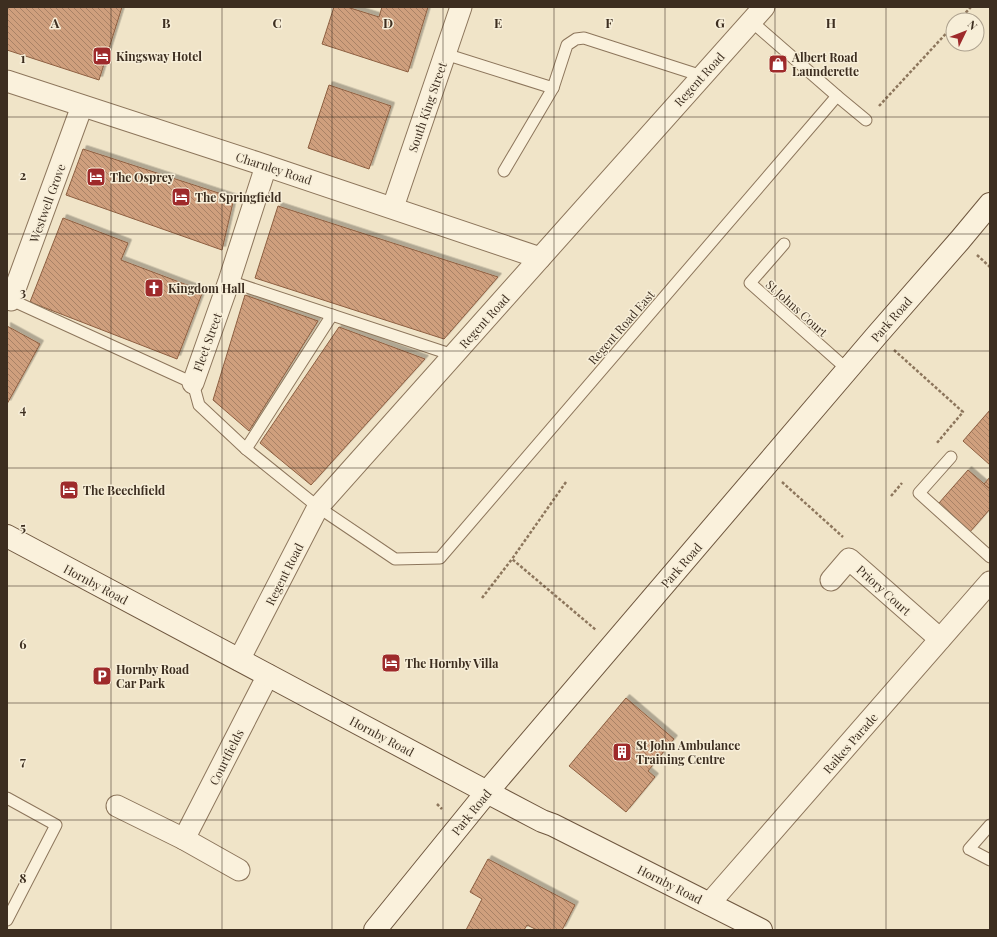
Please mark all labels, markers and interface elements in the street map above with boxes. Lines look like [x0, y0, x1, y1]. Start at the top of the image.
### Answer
north arrow [945, 12, 985, 52]
text: A [50, 14, 60, 31]
text: B [162, 14, 171, 31]
text: C [272, 14, 282, 31]
text: D [383, 14, 393, 31]
text: E [494, 14, 502, 31]
text: F [605, 14, 613, 31]
text: G [715, 14, 725, 31]
text: H [826, 14, 836, 31]
text: N [964, 17, 981, 33]
hotel icon: Kingsway Hotel [91, 45, 113, 67]
place label: Kingsway Hotel [116, 48, 202, 64]
street label: Regent Road [670, 48, 728, 109]
text: 1 [21, 49, 26, 66]
place label: Albert Road Launderette [791, 49, 859, 79]
shop icon: Albert Road Launderette [767, 53, 789, 75]
street label: South King Street [404, 59, 450, 154]
street label: Charnley Road [234, 148, 314, 188]
street label: Westwell Grove [25, 161, 69, 246]
text: 2 [20, 166, 27, 183]
hotel icon: The Osprey [85, 166, 107, 188]
place label: The Osprey [110, 169, 175, 185]
hotel icon: The Springfield [170, 186, 192, 208]
place label: The Springfield [195, 189, 281, 205]
street label: St Johns Court [763, 276, 832, 340]
church icon: Kingdom Hall [143, 277, 165, 299]
place label: Kingdom Hall [168, 280, 245, 296]
text: 3 [20, 283, 26, 300]
street label: Regent Road East [584, 286, 658, 368]
street label: Regent Road [455, 290, 513, 351]
street label: Park Road [867, 293, 915, 345]
street label: Fleet Street [189, 310, 225, 374]
text: 4 [20, 400, 27, 417]
hotel icon: The Beechfield [58, 479, 80, 501]
place label: The Beechfield [83, 482, 165, 498]
text: 5 [20, 518, 26, 535]
street label: Park Road [657, 539, 705, 591]
street label: Regent Road [262, 540, 306, 608]
street label: Hornby Road [61, 560, 131, 608]
street label: Priory Court [853, 561, 915, 619]
text: 6 [19, 635, 27, 652]
hotel icon: The Hornby Villa [380, 652, 402, 674]
place label: The Hornby Villa [405, 655, 499, 671]
place label: Hornby Road Car Park [116, 661, 189, 691]
parking icon: Hornby Road Car Park [91, 665, 113, 687]
street label: Raikes Parade [819, 709, 881, 777]
street label: Hornby Road [347, 712, 417, 760]
street label: Courtfields [205, 726, 247, 788]
place label: St John Ambulance Training Centre [636, 737, 740, 767]
building icon: St John Ambulance Training Centre [611, 741, 633, 763]
text: 7 [20, 752, 26, 769]
street label: Park Road [448, 786, 494, 838]
street label: Hornby Road [635, 861, 705, 907]
text: 8 [19, 869, 27, 886]

